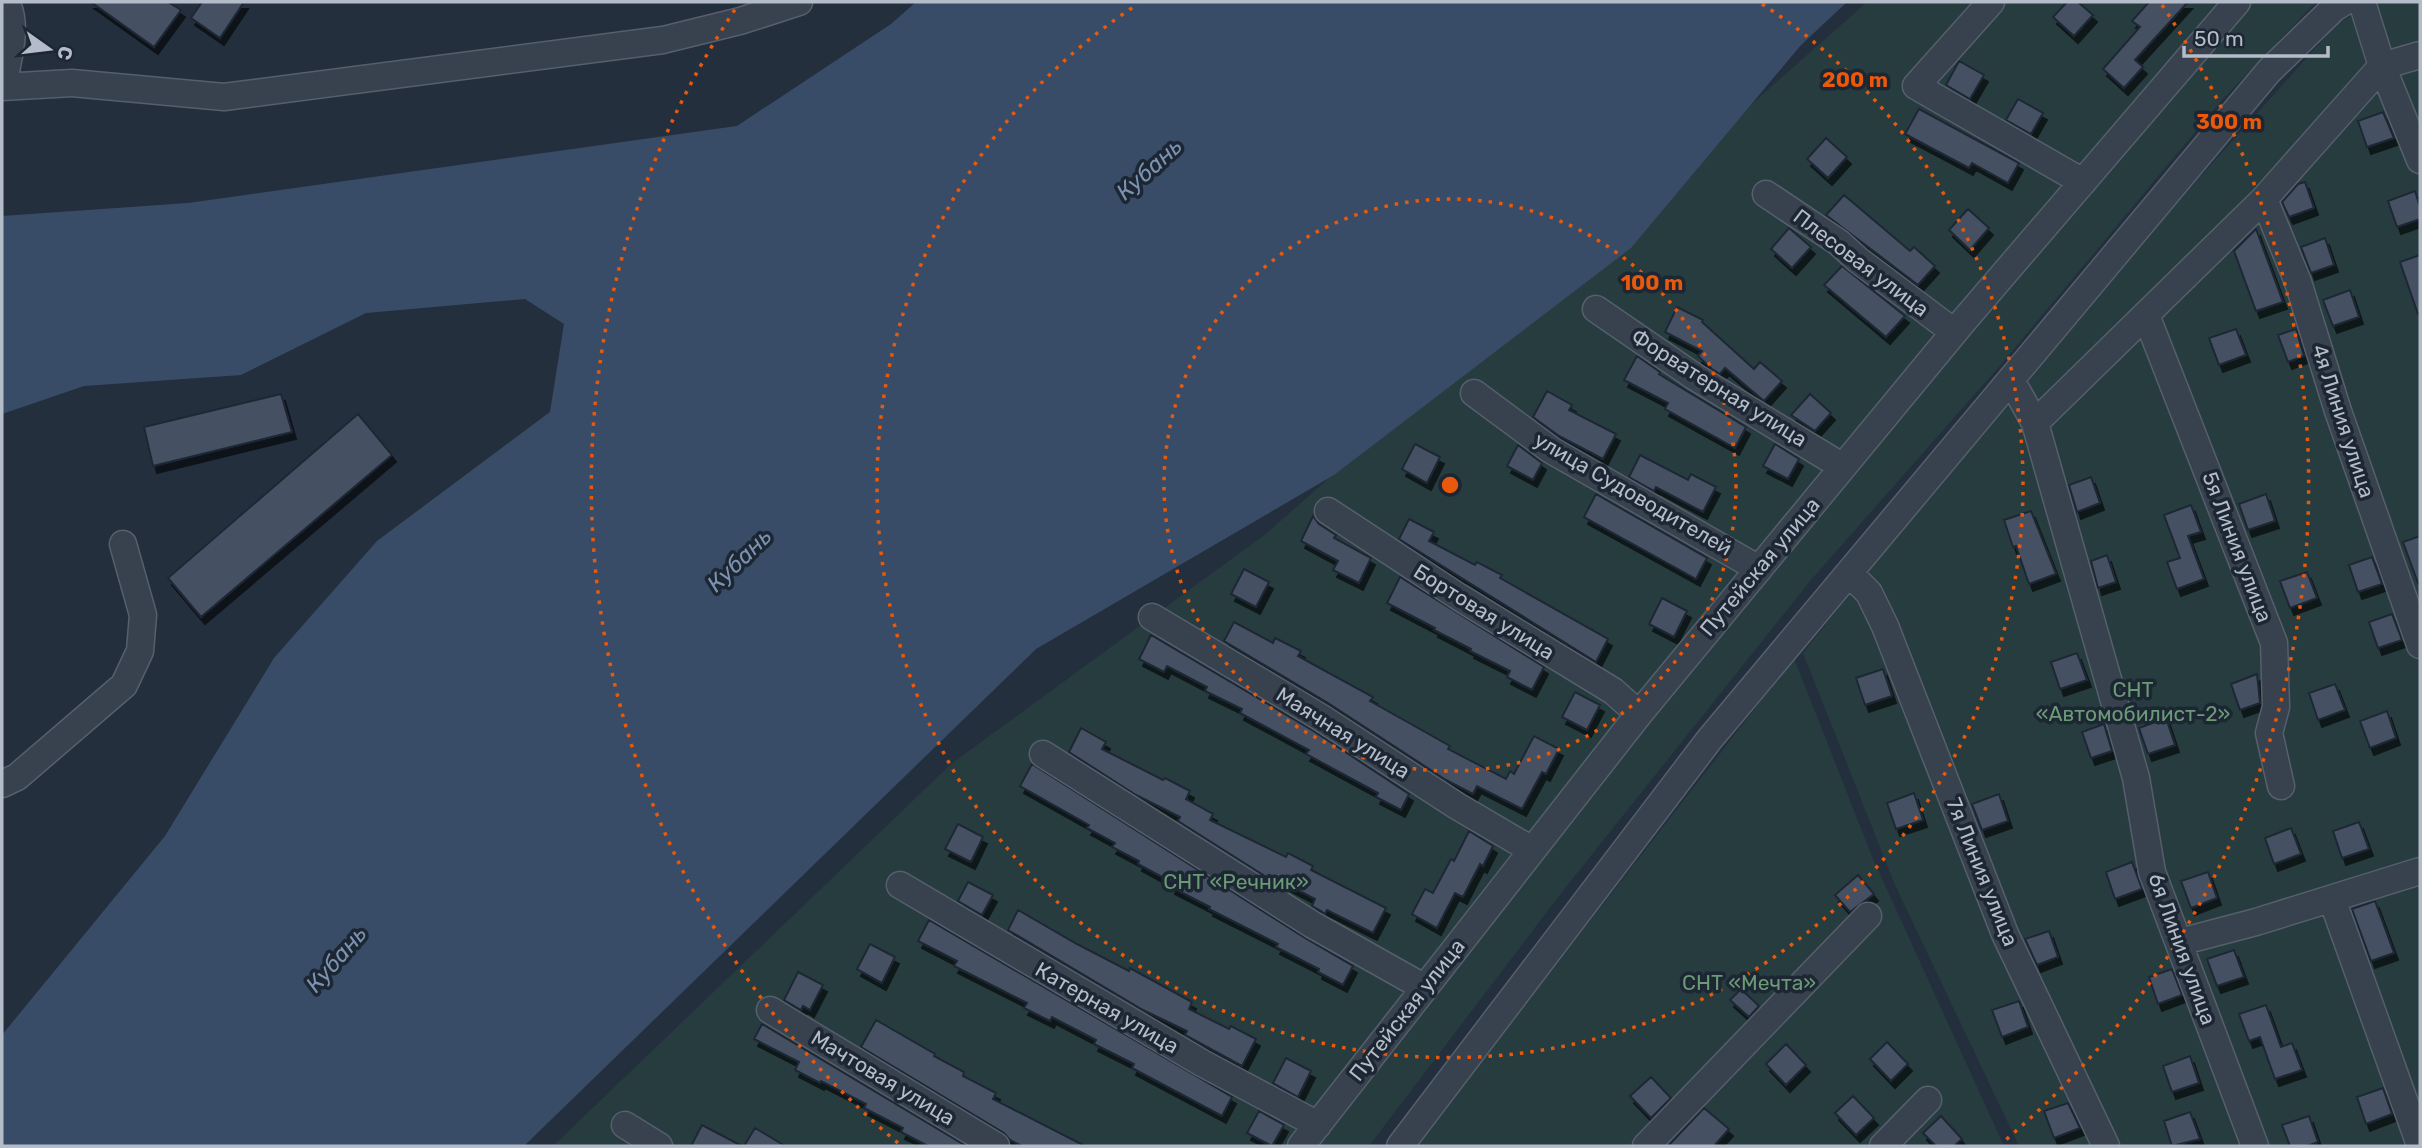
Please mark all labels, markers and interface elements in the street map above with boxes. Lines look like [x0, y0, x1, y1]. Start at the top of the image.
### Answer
north arrow [14, 14, 84, 84]
scale bar [2184, 14, 2328, 58]
text: 50 m [2194, 26, 2244, 51]
text: С [52, 44, 78, 62]
text: 200 m [1822, 67, 1888, 92]
text: 300 m [2196, 109, 2262, 134]
water label: Кубань [1110, 132, 1188, 206]
street label: Плесовая улица [1789, 204, 1934, 322]
text: 100 m [1621, 270, 1683, 295]
street label: Форватерная улица [1627, 323, 1812, 452]
street label: 4я Линия улица [2307, 341, 2380, 501]
street label: улица Судоводителей [1530, 427, 1737, 560]
street label: 5я Линия улица [2197, 468, 2278, 626]
centre of rings [1438, 473, 1462, 497]
street label: Путейская улица [1694, 492, 1825, 641]
water label: Кубань [701, 523, 777, 597]
street label: Бортовая улица [1409, 558, 1559, 665]
park label: СНТ «Автомобилист-2» [2036, 677, 2230, 726]
street label: Маячная улица [1272, 682, 1415, 784]
street label: 7я Линия улица [1941, 794, 2024, 950]
park label: СНТ «Речник» [1163, 869, 1309, 894]
street label: 6я Линия улица [2143, 870, 2221, 1028]
water label: Кубань [300, 920, 372, 998]
street label: Путейская улица [1343, 934, 1470, 1086]
street label: Катерная улица [1031, 956, 1183, 1059]
park label: СНТ «Мечта» [1682, 970, 1816, 995]
street label: Мачтовая улица [807, 1025, 960, 1130]

